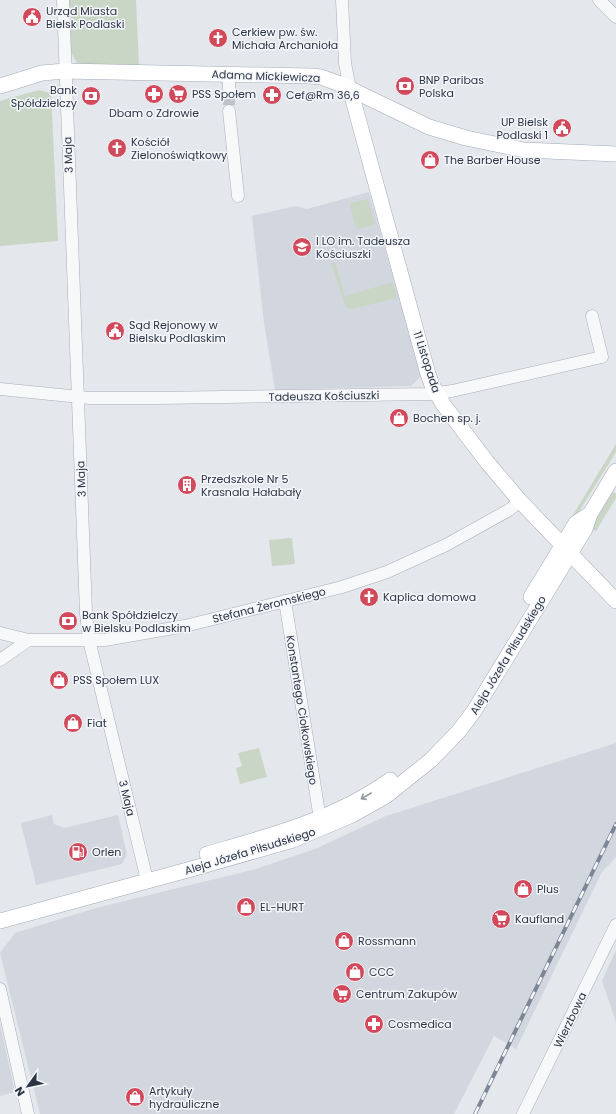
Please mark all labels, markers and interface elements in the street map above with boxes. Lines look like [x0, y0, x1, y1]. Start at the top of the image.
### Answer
place label: Urząd Miasta Bielsk Podlaski [46, 3, 125, 32]
public building icon: Urząd Miasta Bielsk Podlaski [21, 6, 43, 28]
place label: Cerkiew pw. św. Michała Archanioła [232, 24, 338, 53]
church icon: Cerkiew pw. św. Michała Archanioła [207, 27, 229, 49]
street label: Adama Mickiewicza [211, 66, 321, 86]
place label: BNP Paribas Polska [419, 72, 484, 101]
bank icon: BNP Paribas Polska [394, 75, 416, 97]
place label: Bank Spółdzielczy [11, 82, 78, 111]
pharmacy icon: Dbam o Zdrowie [143, 83, 165, 105]
supermarket icon: PSS Społem [167, 83, 189, 105]
pharmacy icon: Cef@Rm 36,6 [261, 84, 283, 106]
bank icon: Bank Spółdzielczy [80, 85, 102, 107]
place label: PSS Społem [192, 86, 256, 102]
place label: Cef@Rm 36,6 [286, 87, 360, 103]
place label: Dbam o Zdrowie [109, 105, 199, 121]
place label: UP Bielsk Podlaski 1 [496, 114, 548, 143]
public building icon: UP Bielsk Podlaski 1 [551, 117, 573, 139]
place label: Kościół Zielonoświątkowy [131, 134, 228, 163]
street label: 3 Maja [59, 136, 77, 174]
church icon: Kościół Zielonoświątkowy [106, 137, 128, 159]
shop icon: The Barber House [419, 149, 441, 171]
place label: The Barber House [444, 152, 541, 168]
place label: I LO im. Tadeusza Kościuszki [316, 233, 410, 262]
school or university icon: I LO im. Tadeusza Kościuszki [291, 236, 313, 258]
place label: Sąd Rejonowy w Bielsku Podlaskim [129, 317, 226, 346]
public building icon: Sąd Rejonowy w Bielsku Podlaskim [104, 320, 126, 342]
street label: 11 Listopada [410, 329, 444, 395]
street label: Tadeusza Kościuszki [269, 387, 380, 405]
shop icon: Bochen sp. j. [388, 407, 410, 429]
place label: Bochen sp. j. [413, 410, 481, 426]
street label: 3 Maja [72, 460, 90, 498]
place label: Przedszkole Nr 5 Krasnala Hałabały [201, 471, 302, 500]
building icon: Przedszkole Nr 5 Krasnala Hałabały [176, 474, 198, 496]
street label: Stefana Żeromskiego [211, 583, 327, 627]
church icon: Kaplica domowa [358, 586, 380, 608]
place label: Kaplica domowa [383, 589, 476, 605]
street label: Aleja Józefa Piłsudskiego [466, 593, 550, 717]
place label: Bank Spółdzielczy w Bielsku Podlaskim [82, 607, 191, 636]
bank icon: Bank Spółdzielczy w Bielsku Podlaskim [57, 610, 79, 632]
street label: Konstantego Ciołkowskiego [282, 634, 322, 786]
shop icon: PSS Społem LUX [48, 669, 70, 691]
place label: PSS Społem LUX [73, 672, 159, 688]
shop icon: Fiat [62, 712, 84, 734]
place label: Fiat [87, 715, 107, 731]
street label: 3 Maja [115, 778, 139, 818]
one-way arrow [360, 792, 372, 800]
street label: Aleja Józefa Piłsudskiego [183, 823, 317, 879]
fuel station icon: Orlen [67, 841, 89, 863]
place label: Orlen [92, 844, 121, 860]
shop icon: Plus [512, 878, 534, 900]
place label: Plus [537, 881, 559, 897]
shop icon: EL-HURT [235, 896, 257, 918]
place label: EL-HURT [260, 899, 304, 915]
supermarket icon: Kaufland [490, 908, 512, 930]
place label: Kaufland [515, 911, 564, 927]
shop icon: Rossmann [333, 930, 355, 952]
place label: Rossmann [358, 933, 416, 949]
shop icon: CCC [344, 961, 366, 983]
place label: CCC [369, 964, 394, 980]
supermarket icon: Centrum Zakupów [331, 983, 353, 1005]
place label: Centrum Zakupów [356, 986, 457, 1002]
street label: Wierzbowa [550, 989, 590, 1051]
pharmacy icon: Cosmedica [363, 1013, 385, 1035]
place label: Cosmedica [388, 1016, 452, 1032]
north arrow [8, 1066, 48, 1106]
place label: Artykuły hydrauliczne [149, 1083, 219, 1112]
text: N [11, 1084, 29, 1099]
shop icon: Artykuły hydrauliczne [124, 1086, 146, 1108]

